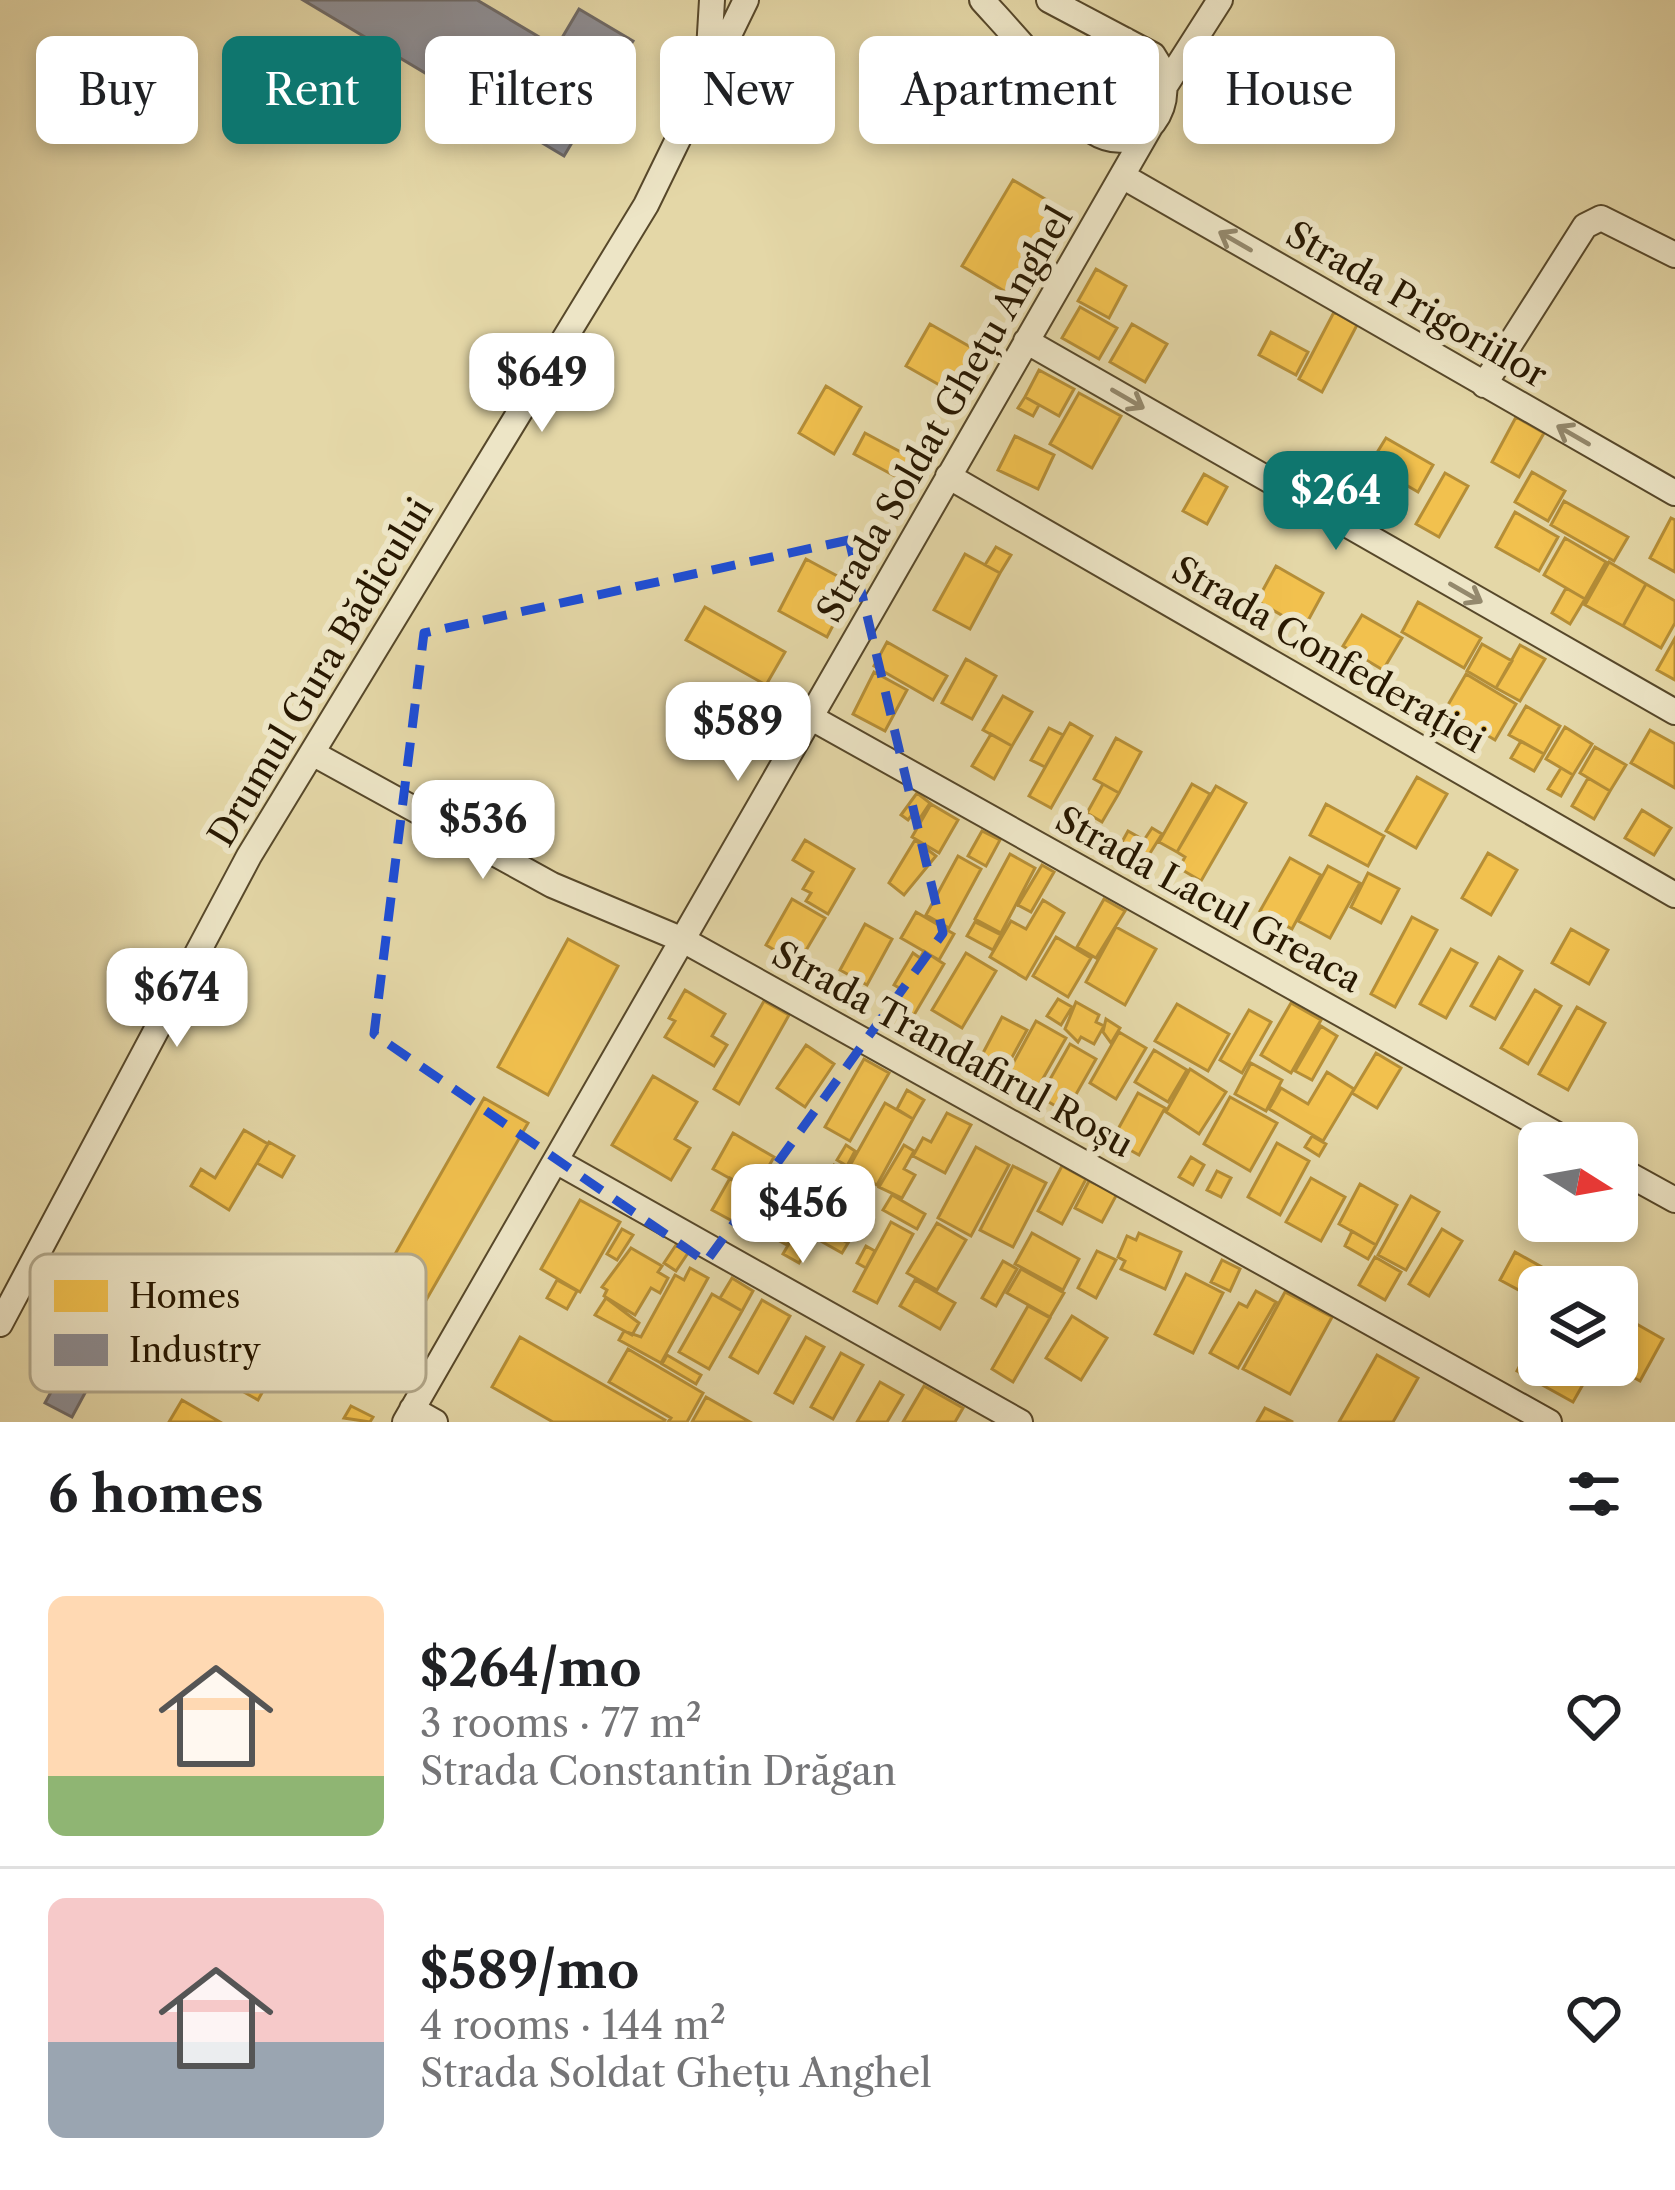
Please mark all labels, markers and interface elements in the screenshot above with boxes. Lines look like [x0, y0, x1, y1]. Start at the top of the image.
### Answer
chip: Buy [36, 36, 198, 144]
chip: Rent [222, 36, 401, 144]
chip: Filters [425, 36, 636, 144]
chip: New [660, 36, 835, 144]
chip: Apartment [859, 36, 1159, 144]
chip: House [1183, 36, 1395, 144]
street label: Strada Soldat Ghețu Anghel [807, 199, 1081, 629]
street label: Strada Prigoriilor [1279, 211, 1555, 397]
one-way arrow [1218, 229, 1253, 253]
pin: $649 [471, 333, 613, 435]
text: $649 [496, 348, 588, 396]
one-way arrow [1109, 388, 1144, 412]
one-way arrow [1556, 423, 1591, 447]
pin: $264 [1265, 451, 1407, 553]
text: $264 [1290, 466, 1382, 514]
street label: Drumul Gura Bădicului [198, 490, 442, 854]
street label: Strada Confederației [1165, 546, 1493, 762]
one-way arrow [1448, 581, 1483, 605]
pin: $589 [667, 682, 809, 784]
text: $589 [693, 697, 783, 745]
pin: $536 [412, 780, 554, 882]
text: $536 [439, 795, 527, 843]
street label: Strada Lacul Greaca [1048, 797, 1370, 1001]
street label: Strada Trandafirul Roșu [765, 931, 1141, 1167]
pin: $674 [106, 948, 248, 1050]
text: $674 [134, 963, 220, 1011]
north arrow [1518, 1122, 1638, 1242]
map controls [1518, 1122, 1638, 1386]
pin: $456 [732, 1164, 874, 1266]
text: $456 [758, 1179, 848, 1227]
legend [30, 1254, 426, 1392]
button: layers [1518, 1266, 1638, 1386]
text: Homes [129, 1276, 240, 1317]
text: Industry [129, 1330, 261, 1371]
icon: filters [1561, 1461, 1627, 1527]
text: 6 homes [48, 1463, 264, 1525]
text: $264/mo [420, 1637, 642, 1699]
icon: home [144, 1644, 288, 1788]
icon: heart [1561, 1683, 1627, 1749]
text: 3 rooms · 77 m² [420, 1699, 702, 1747]
text: Strada Constantin Drăgan [420, 1747, 896, 1795]
text: $589/mo [420, 1939, 639, 2001]
icon: home [144, 1946, 288, 2090]
icon: heart [1561, 1985, 1627, 2051]
text: 4 rooms · 144 m² [420, 2001, 726, 2049]
text: Strada Soldat Ghețu Anghel [420, 2049, 932, 2097]

